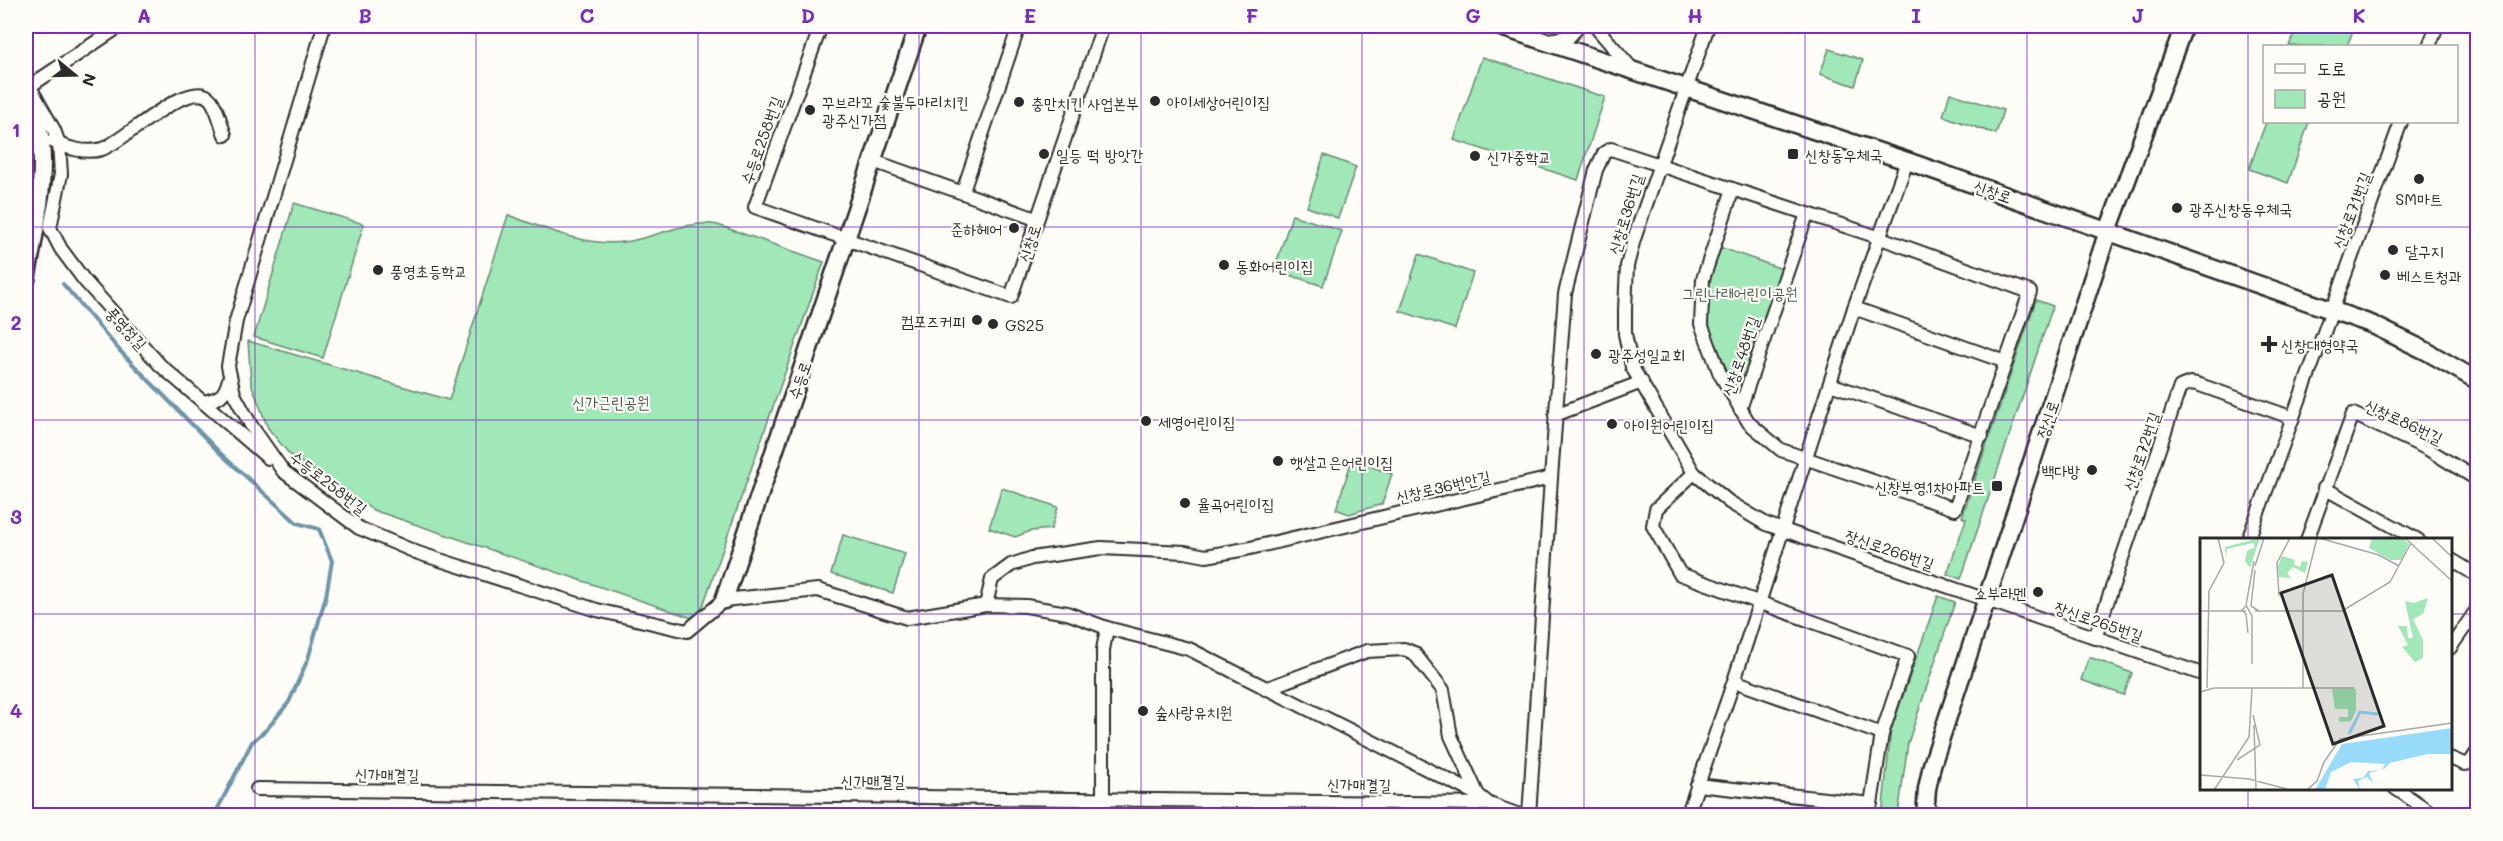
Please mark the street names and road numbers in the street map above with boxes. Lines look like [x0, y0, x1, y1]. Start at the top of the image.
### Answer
street label: 수등로258번길 [735, 93, 787, 187]
street label: 신창로71번길 [2327, 169, 2375, 251]
street label: 신창로36번길 [1603, 171, 1647, 257]
street label: 신창로 [1971, 175, 2015, 207]
street label: 신창로 [1013, 221, 1045, 265]
street label: 풍영정길 [102, 302, 152, 354]
street label: 신창로48번길 [1716, 313, 1764, 399]
street label: 수등로 [783, 358, 815, 402]
street label: 신창로86번길 [2362, 394, 2446, 448]
street label: 장신로 [2031, 397, 2063, 441]
street label: 신창로72번길 [2118, 409, 2164, 493]
street label: 수등로258번길 [286, 445, 372, 519]
street label: 신창로36번안길 [1394, 465, 1492, 507]
street label: 장신로266번길 [1843, 524, 1937, 574]
street label: 장신로265번길 [2052, 596, 2146, 646]
street label: 신가매결길 [355, 763, 419, 785]
street label: 신가매결길 [841, 770, 905, 791]
street label: 신가매결길 [1327, 773, 1391, 795]

